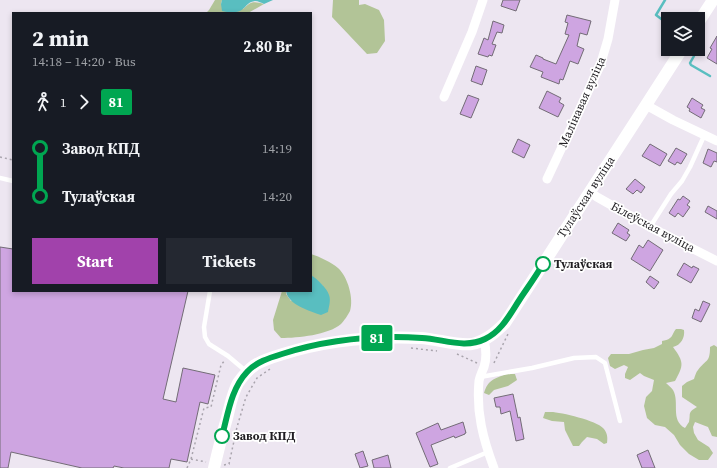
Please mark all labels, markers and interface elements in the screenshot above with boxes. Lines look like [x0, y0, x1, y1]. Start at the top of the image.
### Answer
map controls [661, 12, 705, 56]
button: layers [661, 12, 705, 56]
text: 2 min [32, 23, 89, 53]
text: 2.80 Br [243, 36, 292, 57]
text: 14:18 – 14:20 · Bus [32, 53, 136, 70]
street label: Малінавая вуліца [555, 53, 610, 150]
icon: walk [32, 91, 54, 113]
icon: forward [73, 91, 95, 113]
text: 81 [109, 92, 124, 112]
text: 1 [60, 94, 67, 111]
text: Завод КПД [62, 138, 140, 159]
text: 14:19 [262, 140, 292, 157]
street label: Тулаўская вуліца [554, 152, 619, 241]
text: Тулаўская [62, 186, 135, 207]
text: 14:20 [262, 188, 292, 205]
street label: Білеўская вуліца [608, 198, 699, 256]
button: Start [32, 238, 158, 284]
button: Tickets [166, 238, 292, 284]
marker: Тулаўская [535, 256, 551, 272]
place label: Тулаўская [554, 256, 613, 272]
line badge: 81 [359, 325, 395, 351]
text: 81 [369, 328, 385, 348]
marker: Завод КПД [214, 428, 230, 444]
place label: Завод КПД [233, 428, 296, 444]

